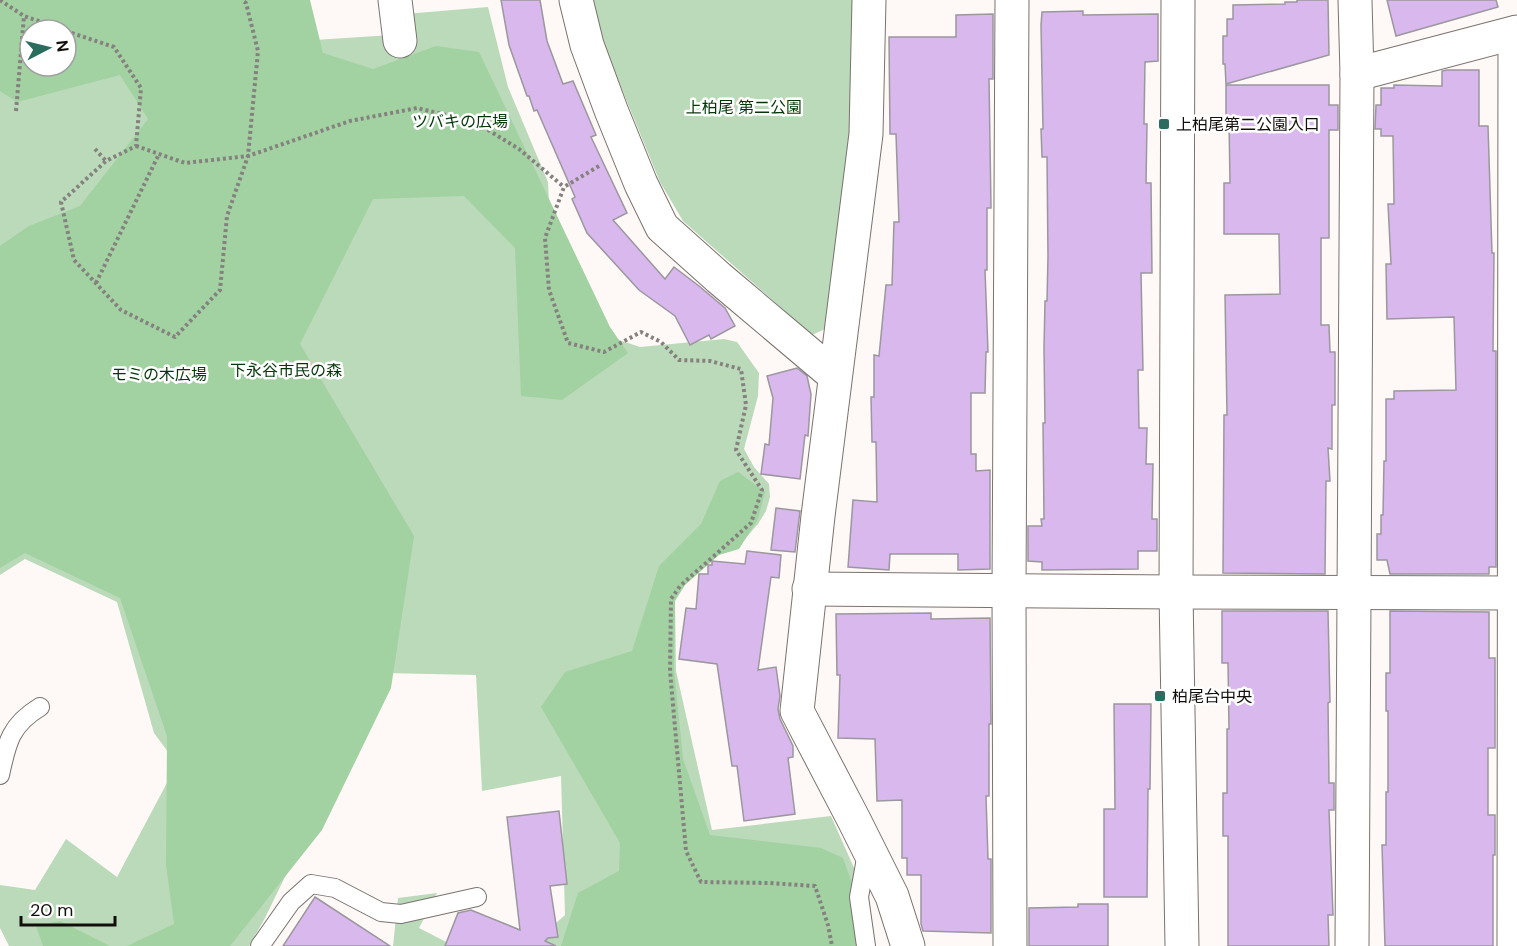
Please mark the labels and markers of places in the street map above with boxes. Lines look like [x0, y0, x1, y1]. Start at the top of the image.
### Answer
place label: 上柏尾第二公園入口 [1176, 114, 1320, 135]
marker: 上柏尾第二公園入口 [1157, 117, 1171, 131]
place label: 柏尾台中央 [1172, 686, 1252, 707]
marker: 柏尾台中央 [1153, 689, 1167, 703]

